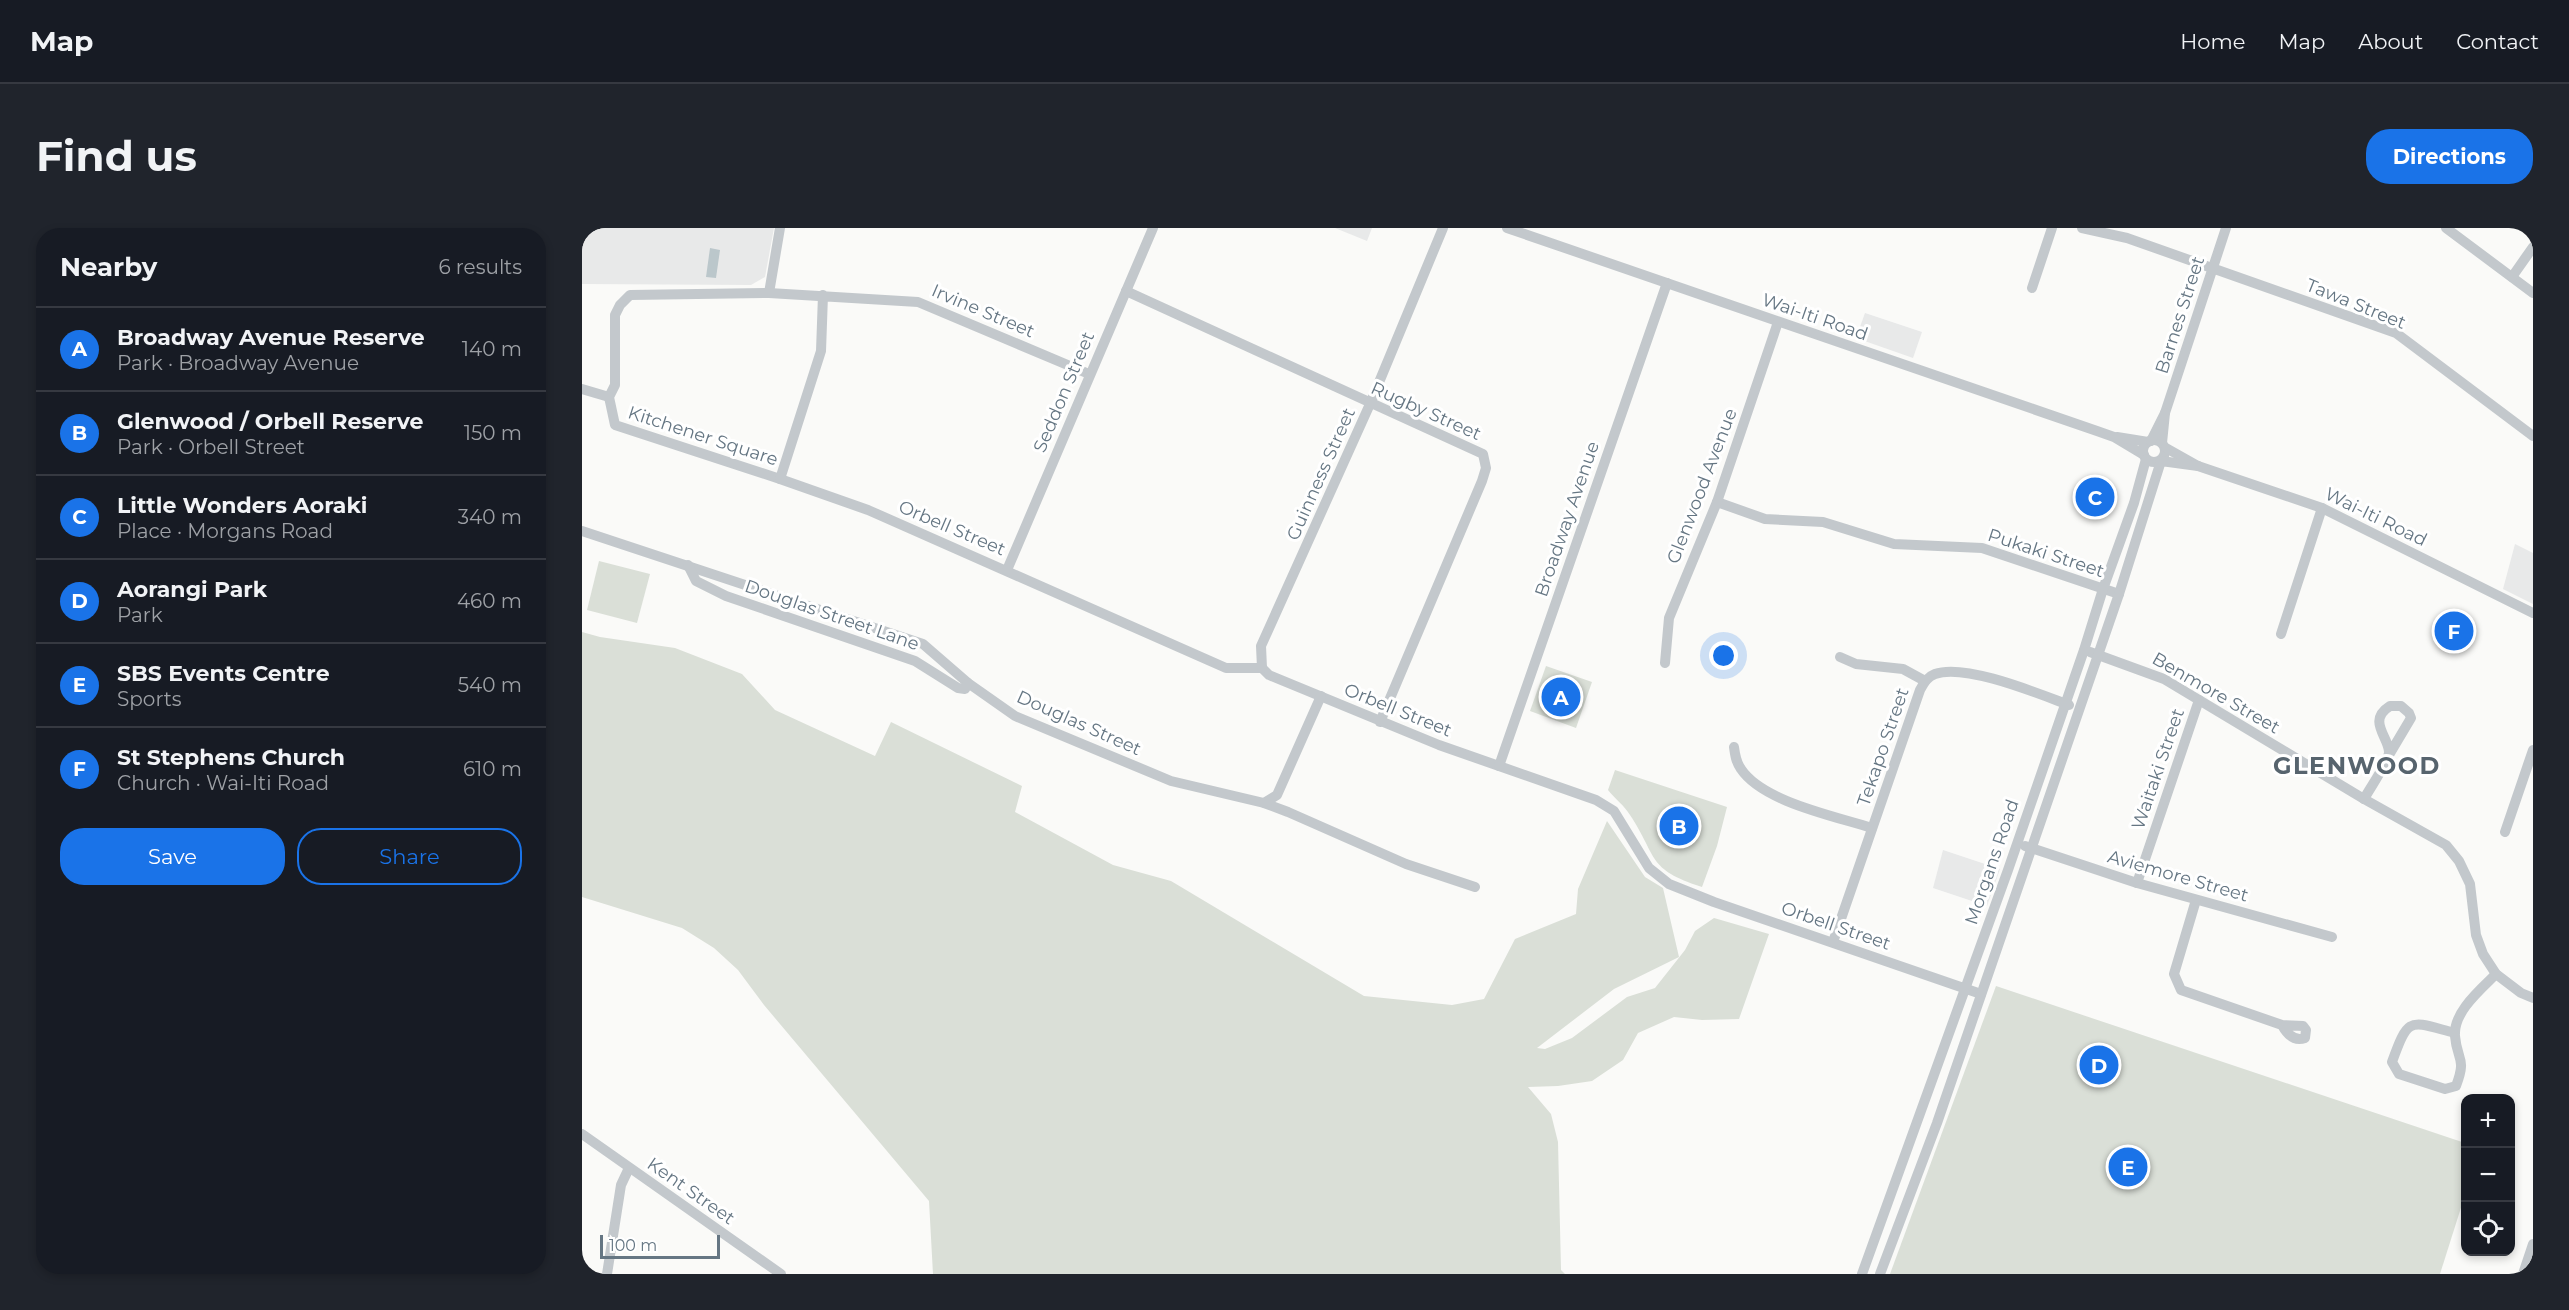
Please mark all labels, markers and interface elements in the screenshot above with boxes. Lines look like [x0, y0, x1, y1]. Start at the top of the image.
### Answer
text: Map [30, 24, 93, 58]
text: Home [2180, 29, 2245, 54]
text: Map [2278, 29, 2325, 54]
text: About [2358, 29, 2423, 54]
text: Contact [2456, 29, 2539, 54]
button: Directions [2366, 129, 2533, 184]
text: Find us [36, 130, 197, 182]
text: Nearby [60, 251, 157, 283]
street label: Barnes Street [2151, 253, 2209, 377]
text: 6 results [438, 255, 522, 279]
street label: Tawa Street [2303, 274, 2409, 334]
street label: Irvine Street [928, 279, 1038, 343]
street label: Wai-Iti Road [1759, 289, 1871, 345]
text: Broadway Avenue Reserve [117, 324, 425, 351]
street label: Seddon Street [1029, 328, 1099, 456]
text: A [72, 337, 87, 361]
text: 140 m [462, 337, 522, 361]
text: Park · Broadway Avenue [117, 351, 359, 375]
street label: Rugby Street [1367, 377, 1485, 445]
street label: Kitchener Square [625, 401, 781, 471]
street label: Guinness Street [1282, 404, 1360, 544]
street label: Glenwood Avenue [1662, 405, 1742, 567]
text: Glenwood / Orbell Reserve [117, 408, 424, 435]
text: B [72, 421, 87, 445]
text: 150 m [464, 421, 522, 445]
text: Park · Orbell Street [117, 435, 305, 459]
street label: Broadway Avenue [1530, 438, 1604, 600]
pin: C [2076, 474, 2114, 520]
street label: Wai-Iti Road [2321, 483, 2431, 551]
text: Little Wonders Aoraki [117, 492, 367, 519]
street label: Orbell Street [895, 496, 1009, 560]
text: C [72, 505, 87, 529]
text: 340 m [458, 505, 522, 529]
text: Place · Morgans Road [117, 519, 333, 543]
street label: Pukaki Street [1985, 524, 2107, 582]
street label: Douglas Street Lane [742, 575, 922, 655]
text: Aorangi Park [117, 576, 267, 603]
text: D [71, 589, 88, 613]
text: 460 m [457, 589, 522, 613]
text: Park [117, 603, 163, 627]
pin: F [2434, 608, 2474, 654]
your location [1709, 641, 1738, 670]
street label: Benmore Street [2148, 647, 2284, 739]
text: SBS Events Centre [117, 660, 330, 687]
text: E [73, 673, 86, 697]
text: 540 m [458, 673, 522, 697]
pin: A [1542, 674, 1580, 720]
street label: Orbell Street [1341, 678, 1455, 742]
street label: Tekapo Street [1852, 685, 1914, 809]
street label: Douglas Street [1013, 686, 1145, 760]
text: Sports [117, 687, 182, 711]
street label: Waitaki Street [2127, 706, 2189, 832]
text: St Stephens Church [117, 744, 345, 771]
district label: GLENWOOD [2273, 751, 2441, 780]
text: F [73, 757, 86, 781]
text: 610 m [463, 757, 522, 781]
text: Church · Wai-Iti Road [117, 771, 329, 795]
street label: Morgans Road [1960, 796, 2024, 928]
pin: B [1660, 804, 1698, 848]
button: Save [60, 828, 285, 885]
button: Share [297, 828, 522, 885]
street label: Aviemore Street [2105, 845, 2251, 907]
street label: Orbell Street [1778, 897, 1894, 955]
pin: D [2080, 1042, 2119, 1088]
map controls [2461, 1094, 2515, 1256]
button: + [2461, 1094, 2515, 1148]
pin: E [2108, 1144, 2148, 1190]
button: − [2461, 1148, 2515, 1202]
street label: Kent Street [643, 1153, 739, 1229]
button: locate [2461, 1202, 2515, 1256]
scale bar [600, 1232, 720, 1260]
text: 100 m [609, 1236, 657, 1255]

